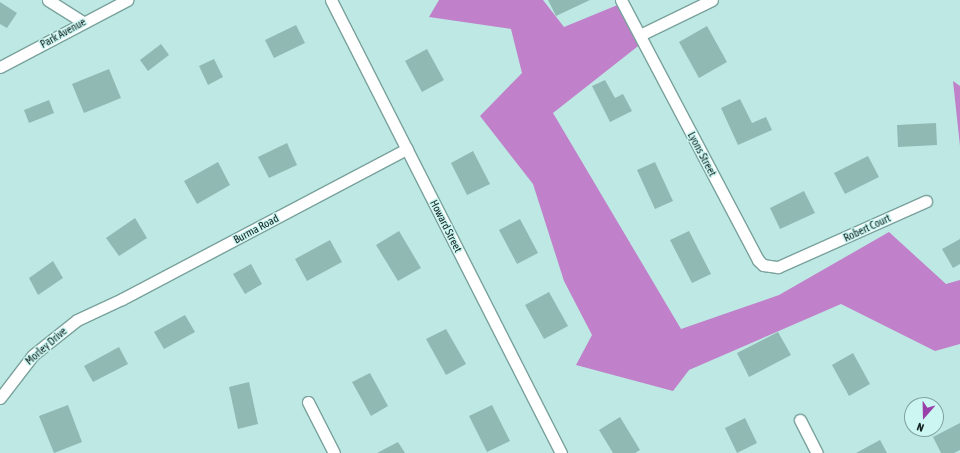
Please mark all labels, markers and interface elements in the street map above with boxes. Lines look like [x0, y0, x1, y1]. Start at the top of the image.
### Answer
street label: Park Avenue [38, 15, 88, 51]
street label: Lyons Street [685, 130, 719, 178]
street label: Howard Street [427, 198, 465, 254]
street label: Robert Court [841, 211, 893, 245]
street label: Burma Road [231, 212, 281, 246]
street label: Morley Drive [22, 324, 70, 368]
north arrow [904, 397, 944, 437]
text: N [915, 421, 925, 434]

